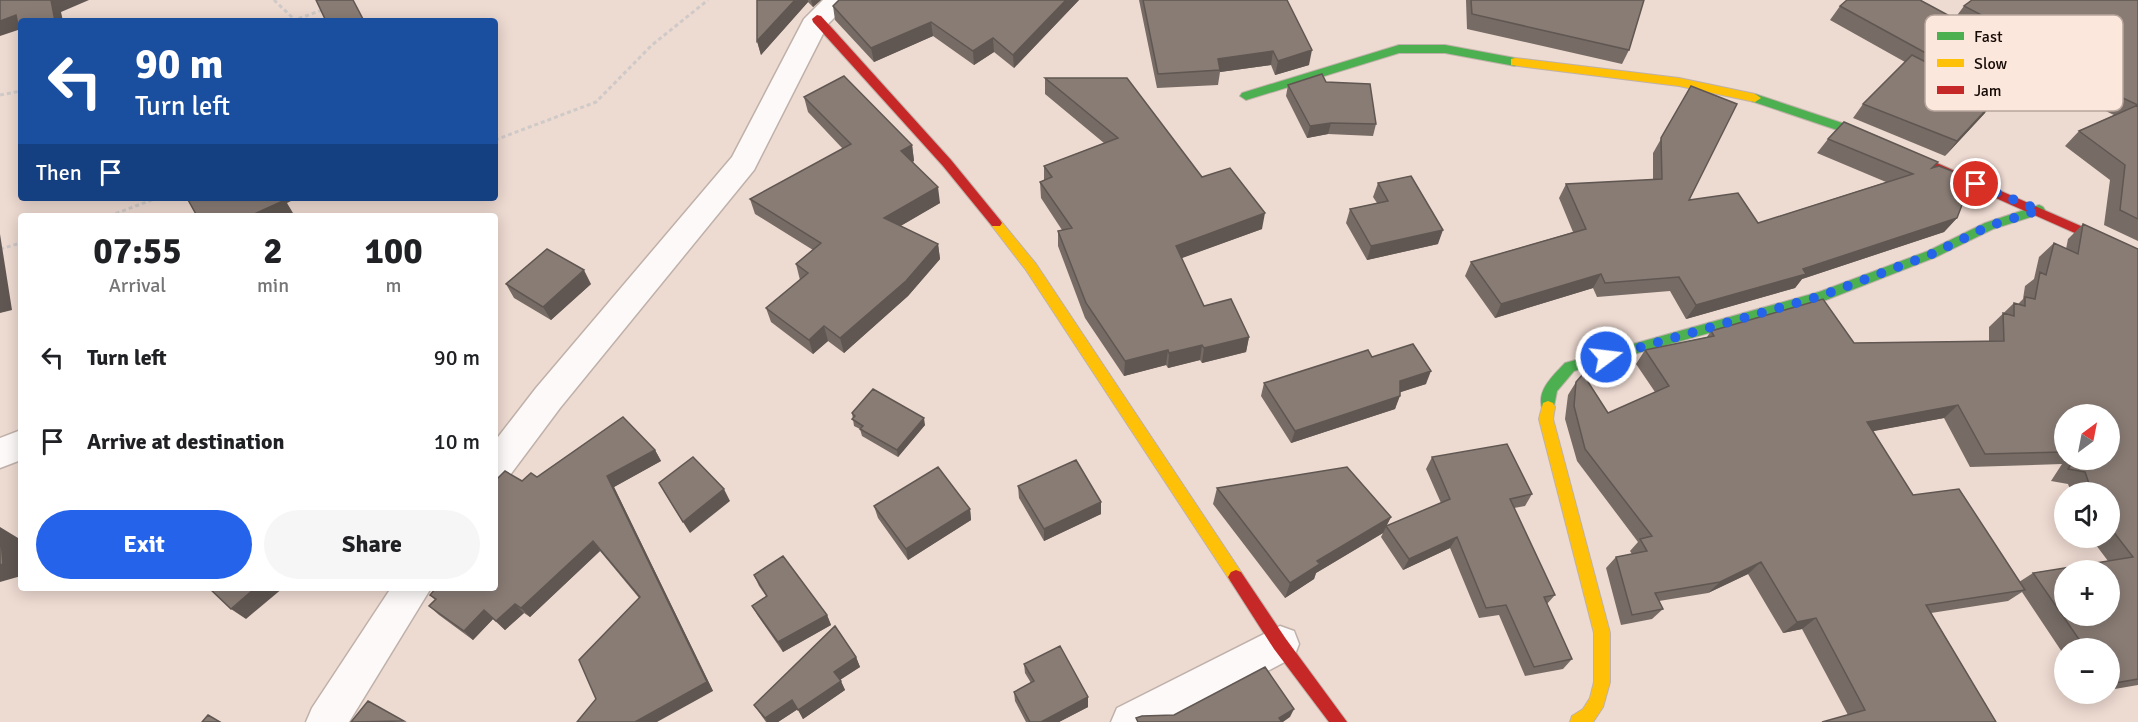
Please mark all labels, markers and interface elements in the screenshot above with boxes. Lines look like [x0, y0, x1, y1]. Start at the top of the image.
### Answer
legend [1925, 15, 2123, 111]
text: Fast [1974, 27, 2003, 47]
text: 90 m [135, 39, 224, 90]
icon: left [36, 42, 114, 120]
text: Slow [1974, 54, 2008, 74]
text: Jam [1974, 81, 2002, 101]
text: Turn left [135, 90, 230, 123]
icon: arrive [94, 156, 127, 189]
pin [1950, 158, 2001, 209]
text: Then [36, 159, 82, 186]
icon: arrive [1959, 167, 1992, 200]
text: 07:55 [93, 229, 182, 274]
text: 2 [263, 229, 283, 274]
text: 100 [364, 229, 423, 274]
text: Arrival [109, 273, 166, 298]
text: min [257, 273, 289, 298]
text: m [386, 273, 402, 298]
position arrow [1574, 325, 1638, 389]
icon: left [36, 341, 69, 374]
text: Turn left [87, 344, 167, 371]
text: 90 m [434, 344, 480, 371]
north arrow [2054, 404, 2120, 470]
map controls [2054, 404, 2120, 704]
icon: arrive [36, 425, 69, 458]
text: Arrive at destination [87, 428, 284, 455]
text: 10 m [434, 428, 480, 455]
button: sound [2054, 482, 2120, 548]
button: Exit [36, 510, 252, 579]
button: Share [264, 510, 480, 579]
button: + [2054, 560, 2120, 626]
button: − [2054, 638, 2120, 704]

